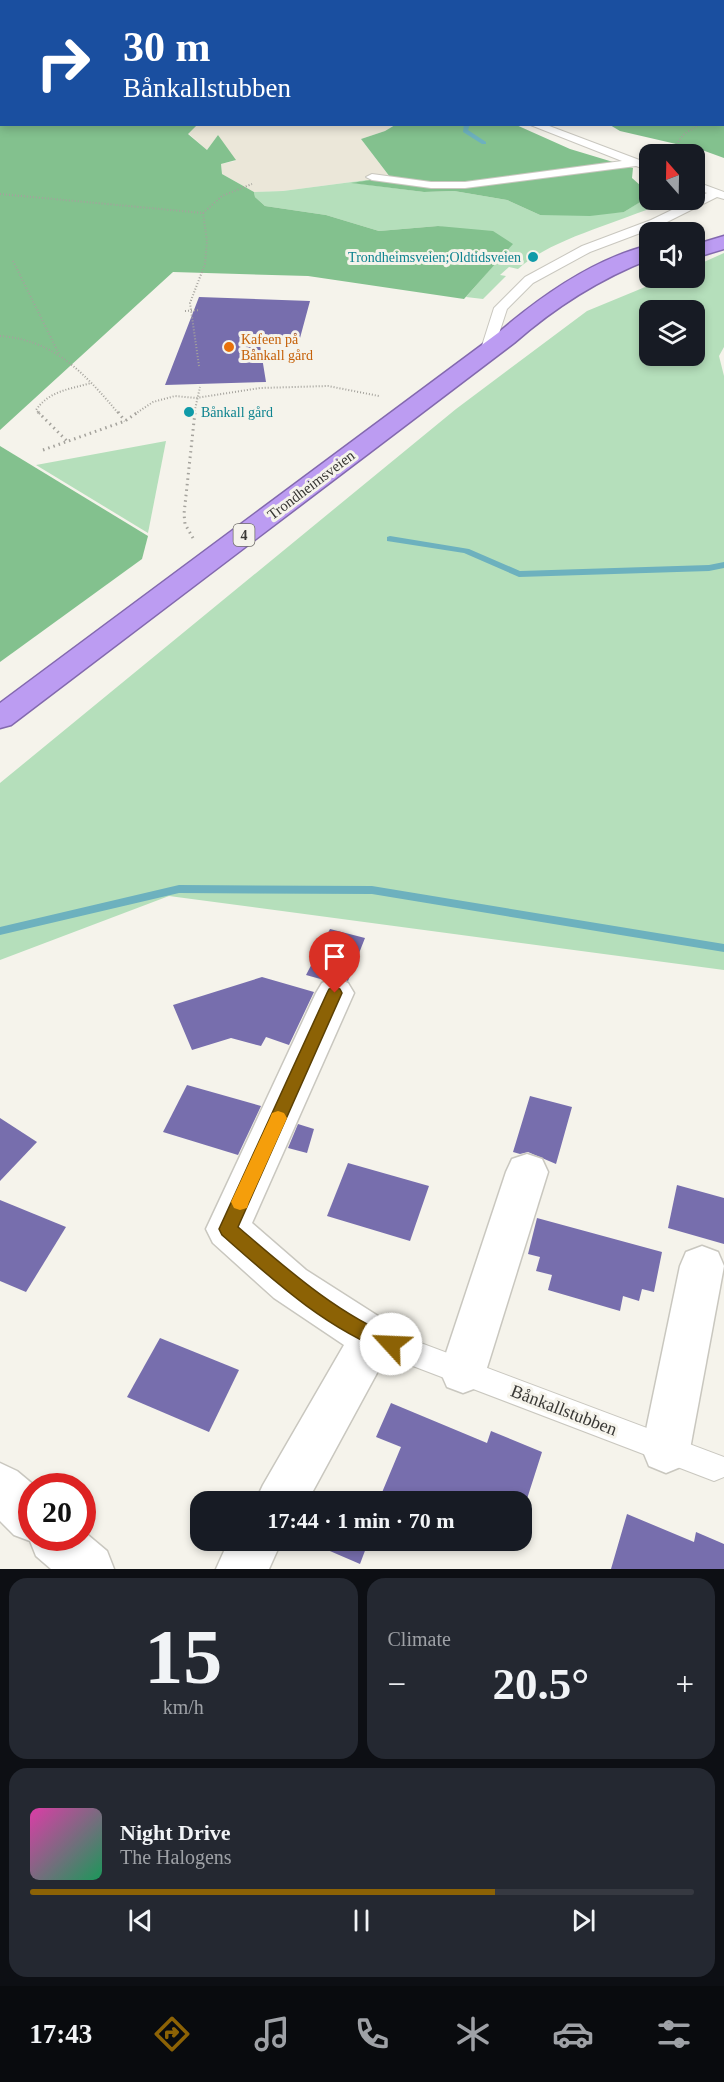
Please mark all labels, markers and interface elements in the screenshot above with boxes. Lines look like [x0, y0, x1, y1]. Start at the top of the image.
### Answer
icon: right [24, 24, 102, 102]
text: 30 m [123, 24, 211, 70]
text: Bånkallstubben [123, 73, 291, 103]
north arrow [639, 144, 705, 210]
map controls [639, 144, 705, 366]
button: sound [639, 222, 705, 288]
place label: Trondheimsveien;Oldtidsveien [348, 250, 521, 265]
marker: Trondheimsveien;Oldtidsveien [526, 250, 540, 264]
button: layers [639, 300, 705, 366]
place label: Kafeen på Bånkall gård [241, 332, 313, 363]
marker: Kafeen på Bånkall gård [222, 340, 236, 354]
marker: Bånkall gård [182, 405, 196, 419]
place label: Bånkall gård [201, 405, 273, 420]
street label: Trondheimsveien [264, 447, 358, 523]
road number: 4 [234, 524, 254, 546]
pin [309, 931, 360, 993]
icon: arrive [318, 940, 351, 973]
position arrow [359, 1312, 423, 1376]
street label: Bånkallstubben [508, 1381, 620, 1439]
speed limit sign: 20 [18, 1473, 96, 1551]
text: 17:44 · 1 min · 70 m [268, 1508, 455, 1533]
text: 15 [144, 1613, 222, 1700]
text: Climate [388, 1628, 451, 1650]
text: 20.5° [492, 1659, 589, 1709]
text: − [388, 1666, 406, 1702]
text: + [675, 1666, 694, 1702]
text: km/h [163, 1696, 204, 1718]
text: Night Drive [120, 1820, 231, 1845]
text: The Halogens [120, 1846, 232, 1868]
icon: previous [124, 1904, 157, 1937]
icon: pause [345, 1904, 378, 1937]
icon: next [567, 1904, 600, 1937]
icon: directions [151, 2013, 193, 2055]
icon: music [251, 2013, 293, 2055]
icon: phone [351, 2013, 393, 2055]
icon: climate [452, 2013, 494, 2055]
icon: car [552, 2013, 594, 2055]
icon: filters [653, 2013, 695, 2055]
text: 17:43 [29, 2019, 92, 2049]

